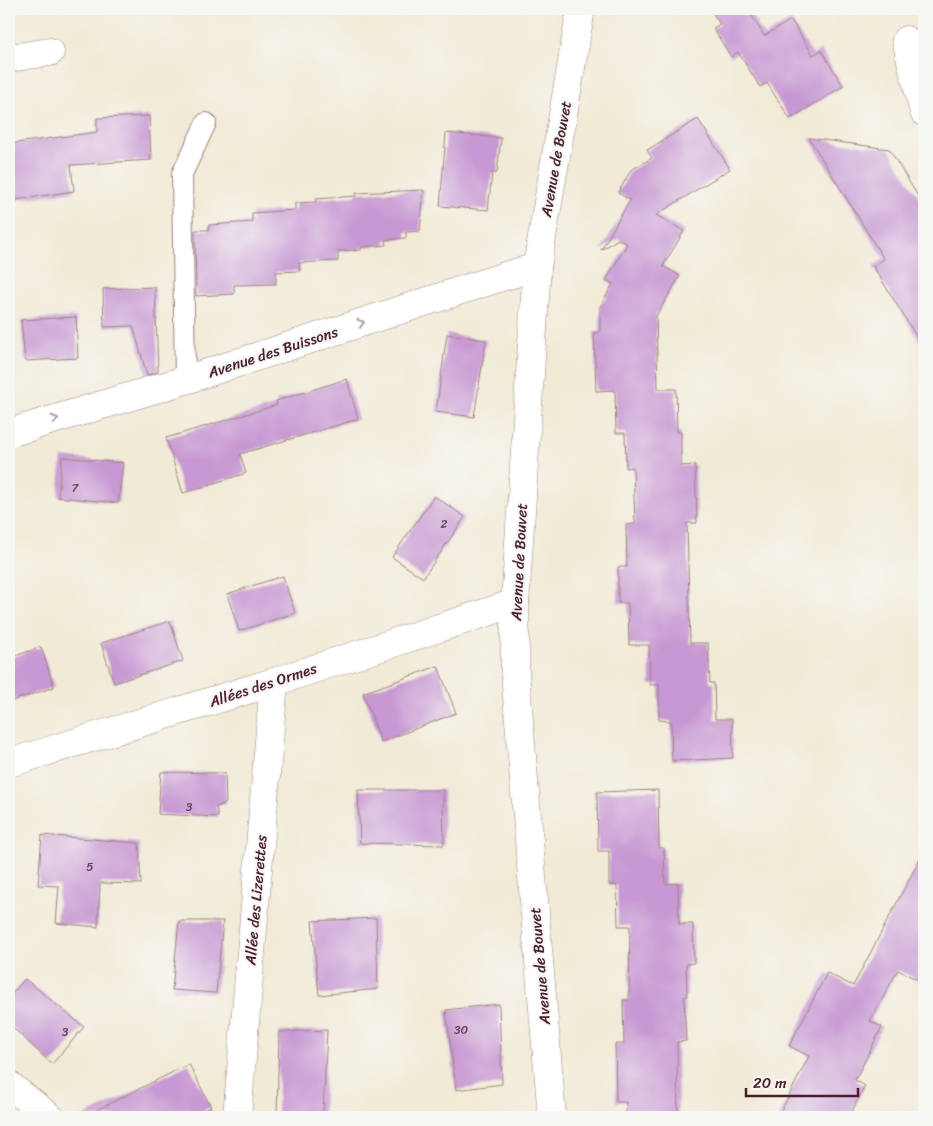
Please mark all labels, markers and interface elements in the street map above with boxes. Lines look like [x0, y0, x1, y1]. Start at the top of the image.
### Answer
street label: Avenue de Bouvet [533, 98, 579, 220]
street label: Avenue des Buissons [204, 319, 342, 386]
one-way arrow [356, 319, 364, 329]
one-way arrow [51, 415, 59, 425]
house number: 7 [72, 477, 80, 499]
street label: Avenue de Bouvet [503, 502, 535, 622]
house number: 2 [441, 513, 448, 535]
street label: Allées des Ormes [205, 655, 320, 715]
house number: 3 [186, 796, 193, 818]
street label: Allée des Lizerettes [237, 834, 275, 967]
house number: 5 [86, 856, 94, 878]
street label: Avenue de Bouvet [522, 906, 558, 1027]
house number: 30 [454, 1019, 468, 1041]
house number: 3 [62, 1021, 69, 1043]
scale bar [746, 1066, 858, 1098]
text: 20 m [753, 1070, 787, 1096]

